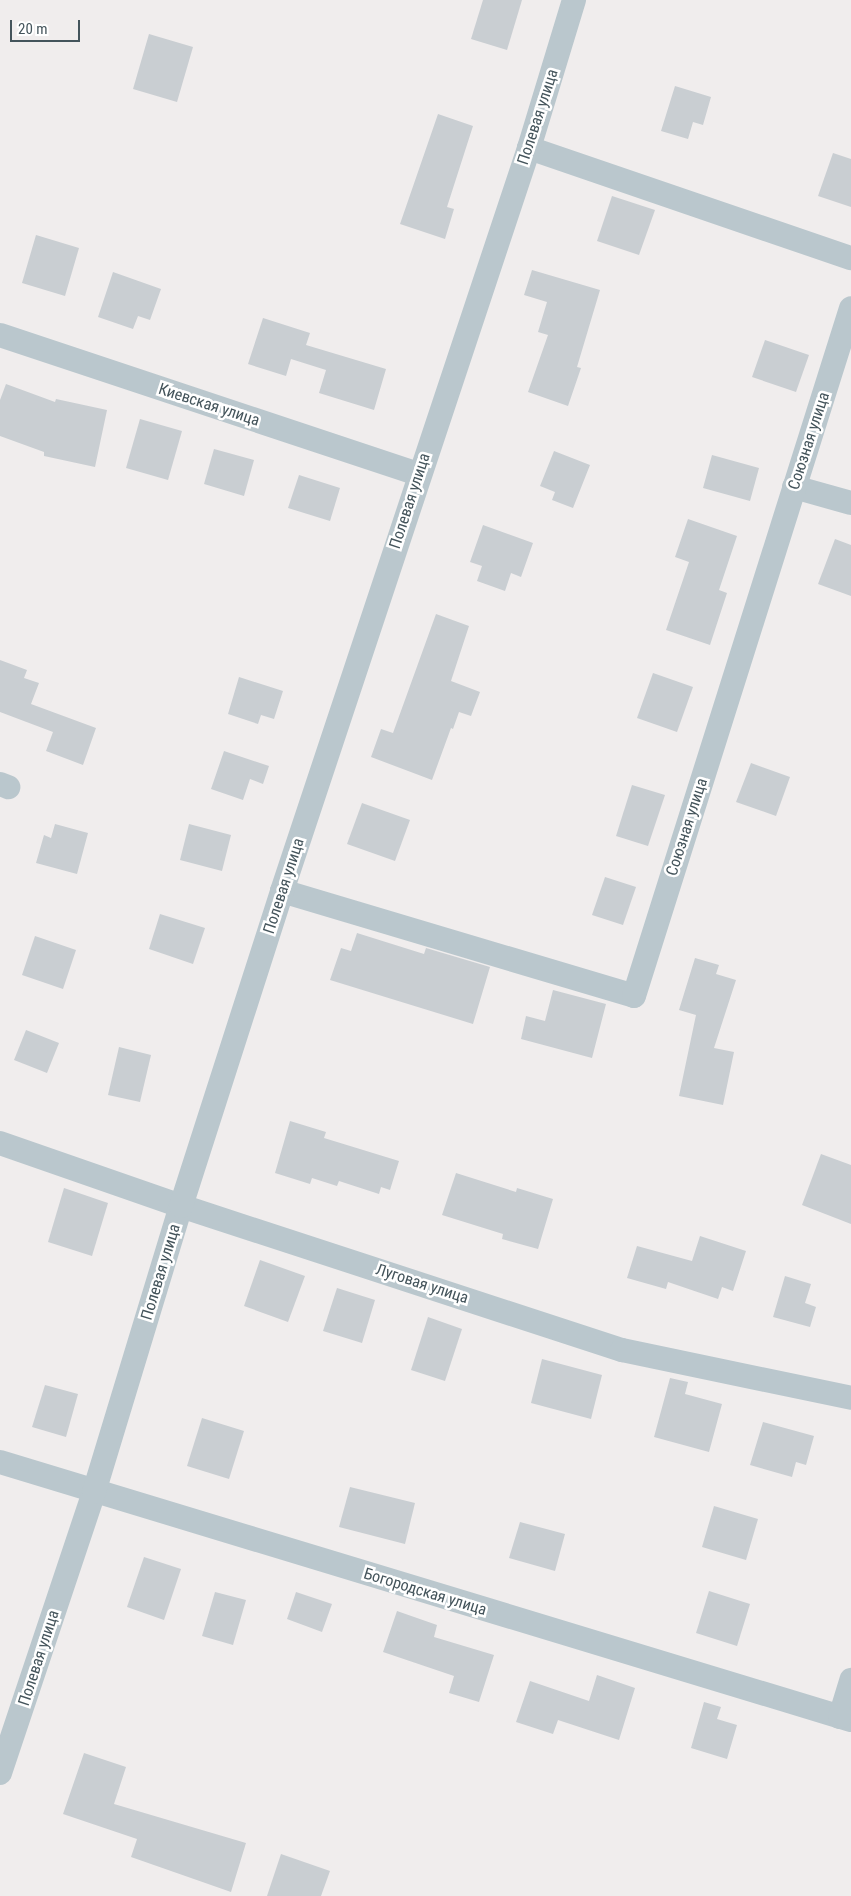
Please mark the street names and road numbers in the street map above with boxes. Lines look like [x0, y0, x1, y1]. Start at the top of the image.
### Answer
street label: Полевая улица [514, 67, 562, 167]
street label: Киевская улица [156, 380, 262, 430]
street label: Союзная улица [784, 390, 834, 492]
street label: Полевая улица [386, 451, 434, 551]
street label: Союзная улица [662, 776, 712, 878]
street label: Полевая улица [260, 836, 308, 936]
street label: Полевая улица [137, 1222, 185, 1322]
street label: Луговая улица [373, 1260, 471, 1308]
street label: Богородская улица [361, 1564, 489, 1620]
street label: Полевая улица [15, 1608, 63, 1708]

